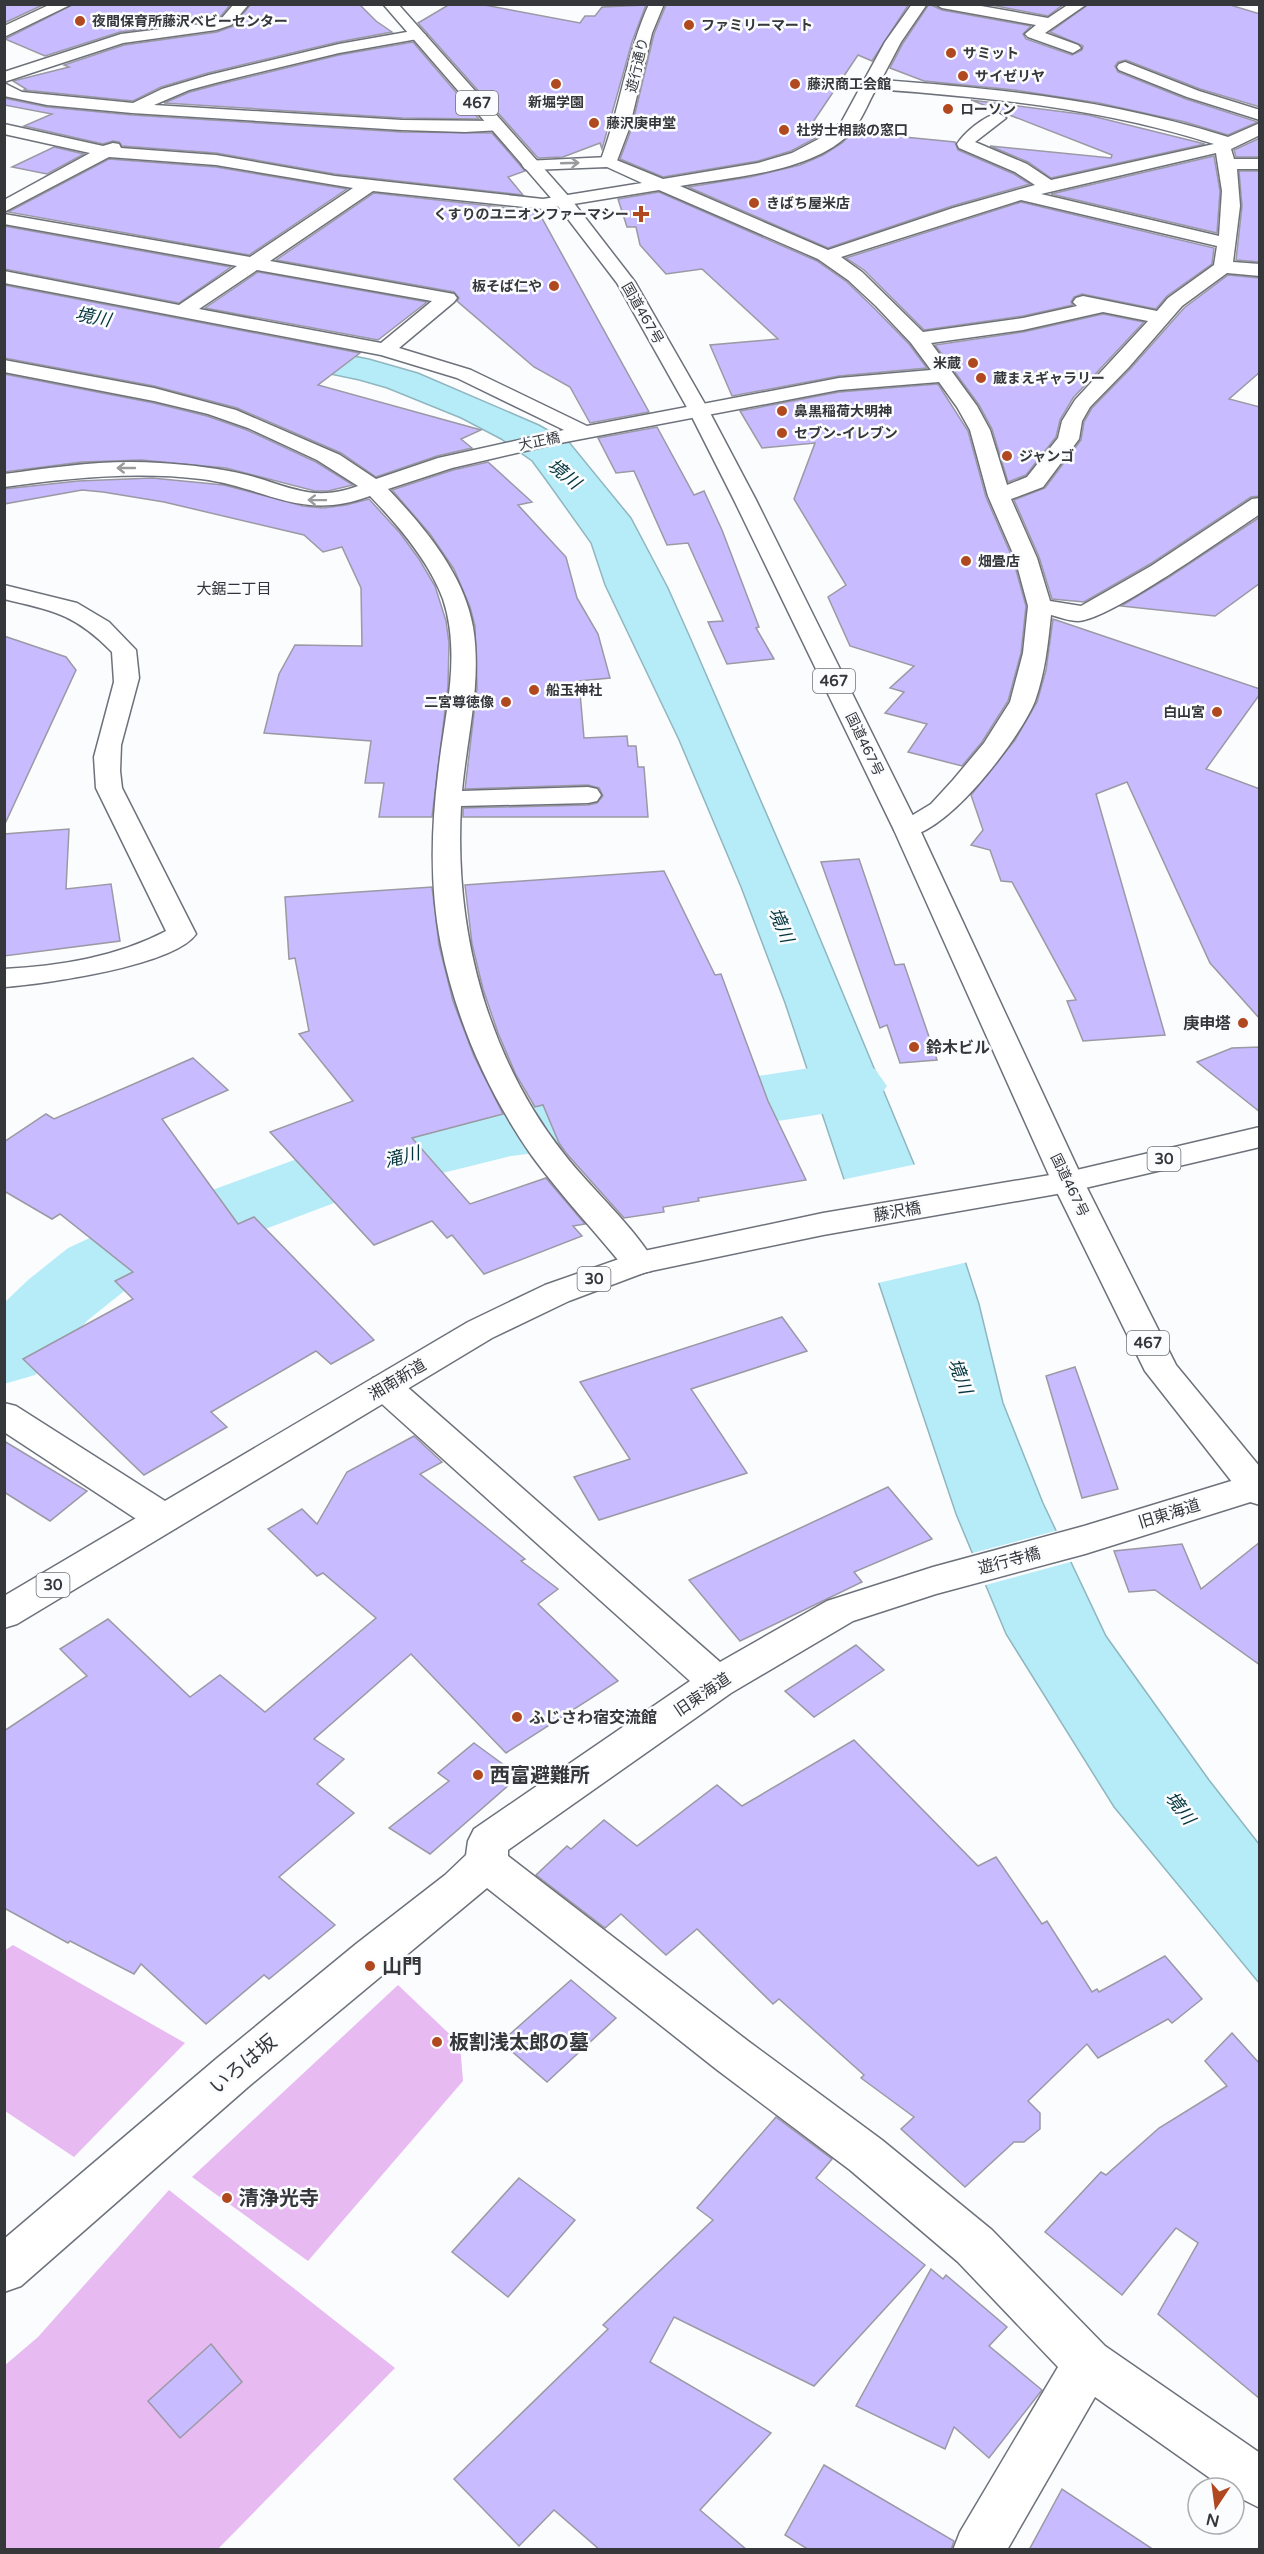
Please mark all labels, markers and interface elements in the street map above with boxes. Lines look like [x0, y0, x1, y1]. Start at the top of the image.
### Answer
place label: 夜間保育所藤沢ベビーセンター [92, 13, 288, 30]
marker: 夜間保育所藤沢ベビーセンター [73, 14, 87, 28]
place label: ファミリーマート [701, 17, 813, 34]
marker: ファミリーマート [682, 18, 696, 32]
street label: 遊行通り [623, 36, 652, 94]
place label: サミット [963, 45, 1019, 62]
marker: サミット [944, 46, 958, 60]
place label: サイゼリヤ [975, 68, 1045, 85]
marker: サイゼリヤ [956, 69, 970, 83]
place label: 藤沢商工会館 [807, 76, 891, 93]
marker: 新堀学園 [549, 77, 563, 91]
marker: 藤沢商工会館 [788, 77, 802, 91]
road number: 467 [456, 91, 498, 115]
place label: 新堀学園 [528, 94, 584, 111]
place label: ローソン [960, 101, 1016, 118]
marker: ローソン [941, 102, 955, 116]
place label: 藤沢庚申堂 [606, 115, 676, 132]
marker: 藤沢庚申堂 [587, 116, 601, 130]
place label: 社労士相談の窓口 [796, 122, 908, 139]
marker: 社労士相談の窓口 [777, 123, 791, 137]
one-way arrow [559, 157, 579, 169]
place label: きばち屋米店 [766, 195, 850, 212]
marker: きばち屋米店 [747, 196, 761, 210]
place label: くすりのユニオンファーマシー [433, 206, 629, 223]
marker: くすりのユニオンファーマシー [634, 207, 648, 221]
place label: 板そば仁や [472, 278, 542, 295]
marker: 板そば仁や [547, 279, 561, 293]
street label: 国道467号 [618, 279, 667, 347]
water label: 境川 [73, 303, 115, 332]
place label: 米蔵 [933, 355, 961, 372]
marker: 米蔵 [966, 356, 980, 370]
place label: 蔵まえギャラリー [993, 370, 1105, 387]
marker: 蔵まえギャラリー [974, 371, 988, 385]
place label: 鼻黒稲荷大明神 [794, 403, 892, 420]
marker: 鼻黒稲荷大明神 [775, 404, 789, 418]
place label: セブン-イレブン [794, 425, 898, 442]
marker: セブン-イレブン [775, 426, 789, 440]
street label: 大正橋 [517, 429, 561, 454]
place label: ジャンゴ [1019, 448, 1074, 465]
marker: ジャンゴ [1000, 449, 1014, 463]
water label: 境川 [543, 454, 586, 495]
one-way arrow [117, 462, 137, 474]
one-way arrow [308, 494, 328, 506]
place label: 畑畳店 [978, 553, 1020, 570]
marker: 畑畳店 [959, 554, 973, 568]
district label: 大鋸二丁目 [196, 580, 272, 598]
road number: 467 [813, 669, 855, 693]
place label: 船玉神社 [546, 682, 602, 699]
marker: 船玉神社 [527, 683, 541, 697]
place label: 二宮尊徳像 [424, 694, 494, 711]
marker: 二宮尊徳像 [499, 695, 513, 709]
place label: 白山宮 [1163, 704, 1205, 721]
marker: 白山宮 [1210, 705, 1224, 719]
street label: 国道467号 [842, 710, 887, 779]
water label: 境川 [764, 904, 799, 948]
place label: 庚申塔 [1183, 1014, 1231, 1034]
marker: 庚申塔 [1236, 1016, 1250, 1030]
place label: 鈴木ビル [926, 1038, 990, 1058]
marker: 鈴木ビル [907, 1040, 921, 1054]
water label: 滝川 [382, 1141, 424, 1172]
road number: 30 [1148, 1147, 1180, 1171]
street label: 国道467号 [1047, 1151, 1092, 1220]
street label: 藤沢橋 [872, 1198, 923, 1226]
road number: 30 [578, 1267, 610, 1291]
road number: 467 [1127, 1331, 1169, 1355]
street label: 湘南新道 [365, 1355, 430, 1405]
water label: 境川 [943, 1355, 977, 1399]
street label: 旧東海道 [1136, 1495, 1203, 1533]
street label: 遊行寺橋 [976, 1543, 1043, 1579]
road number: 30 [36, 1573, 70, 1597]
street label: 旧東海道 [670, 1669, 735, 1721]
place label: ふじさわ宿交流館 [529, 1708, 657, 1728]
marker: ふじさわ宿交流館 [510, 1710, 524, 1724]
place label: 西富避難所 [490, 1764, 590, 1788]
marker: 西富避難所 [471, 1768, 485, 1782]
water label: 境川 [1160, 1787, 1201, 1831]
place label: 山門 [382, 1955, 422, 1979]
marker: 山門 [363, 1959, 377, 1973]
street label: いろは坂 [205, 2030, 282, 2100]
place label: 板割浅太郎の墓 [449, 2031, 589, 2055]
marker: 板割浅太郎の墓 [430, 2035, 444, 2049]
place label: 清浄光寺 [239, 2187, 319, 2211]
marker: 清浄光寺 [220, 2191, 234, 2205]
north arrow [1186, 2476, 1246, 2536]
text: N [1204, 2508, 1221, 2531]

